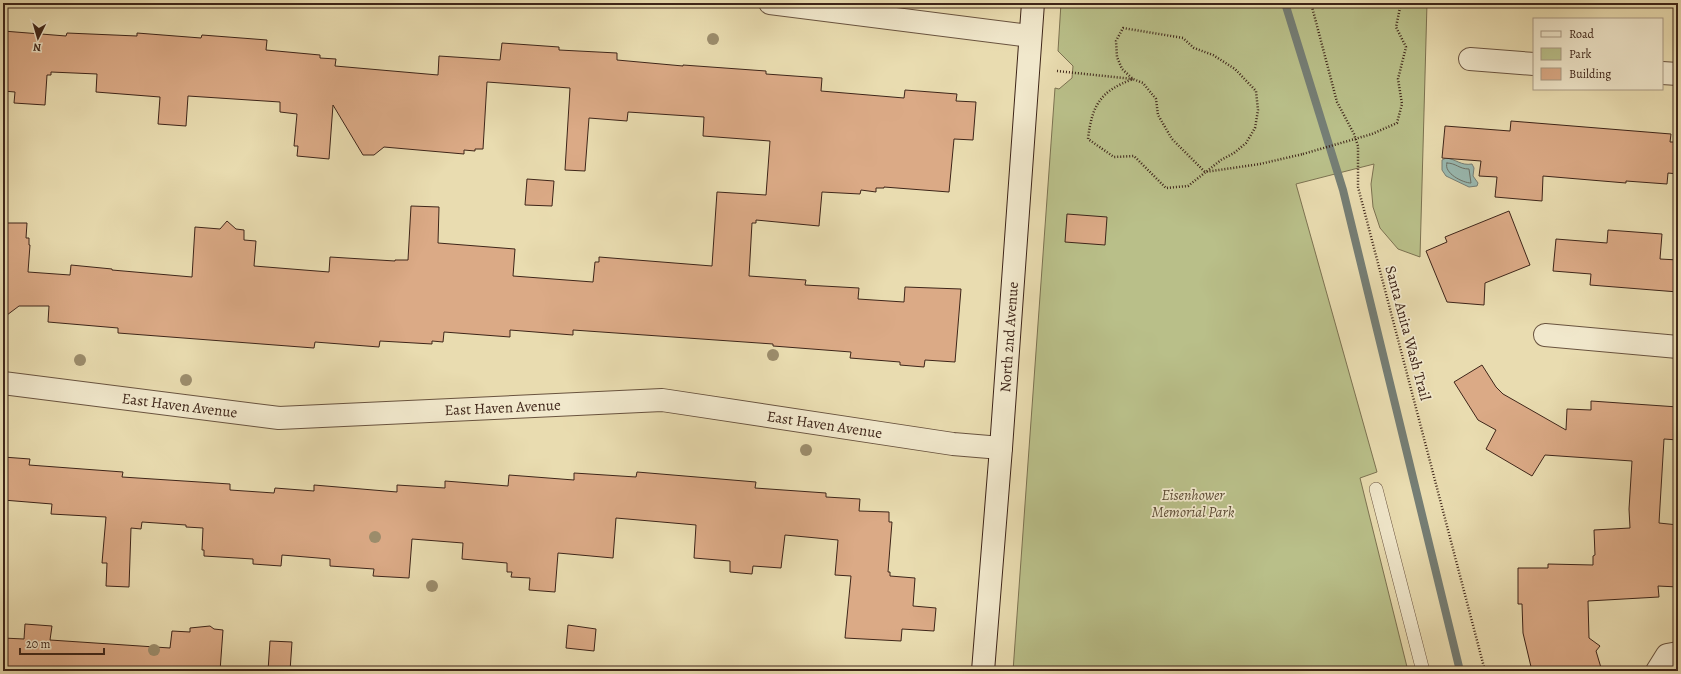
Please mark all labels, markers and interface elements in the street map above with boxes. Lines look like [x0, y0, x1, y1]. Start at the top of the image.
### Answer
north arrow [18, 18, 58, 58]
legend [1533, 18, 1663, 90]
text: Road [1569, 26, 1595, 42]
text: N [33, 40, 42, 55]
text: Park [1569, 46, 1592, 62]
text: Building [1569, 66, 1611, 82]
street label: Santa Anita Wash Trail [1380, 263, 1436, 403]
street label: North 2nd Avenue [995, 281, 1023, 393]
street label: East Haven Avenue [121, 388, 239, 423]
street label: East Haven Avenue [444, 395, 561, 420]
street label: East Haven Avenue [765, 406, 884, 443]
park label: Eisenhower Memorial Park [1152, 485, 1235, 522]
scale bar [20, 630, 104, 656]
text: 20 m [26, 636, 50, 652]

